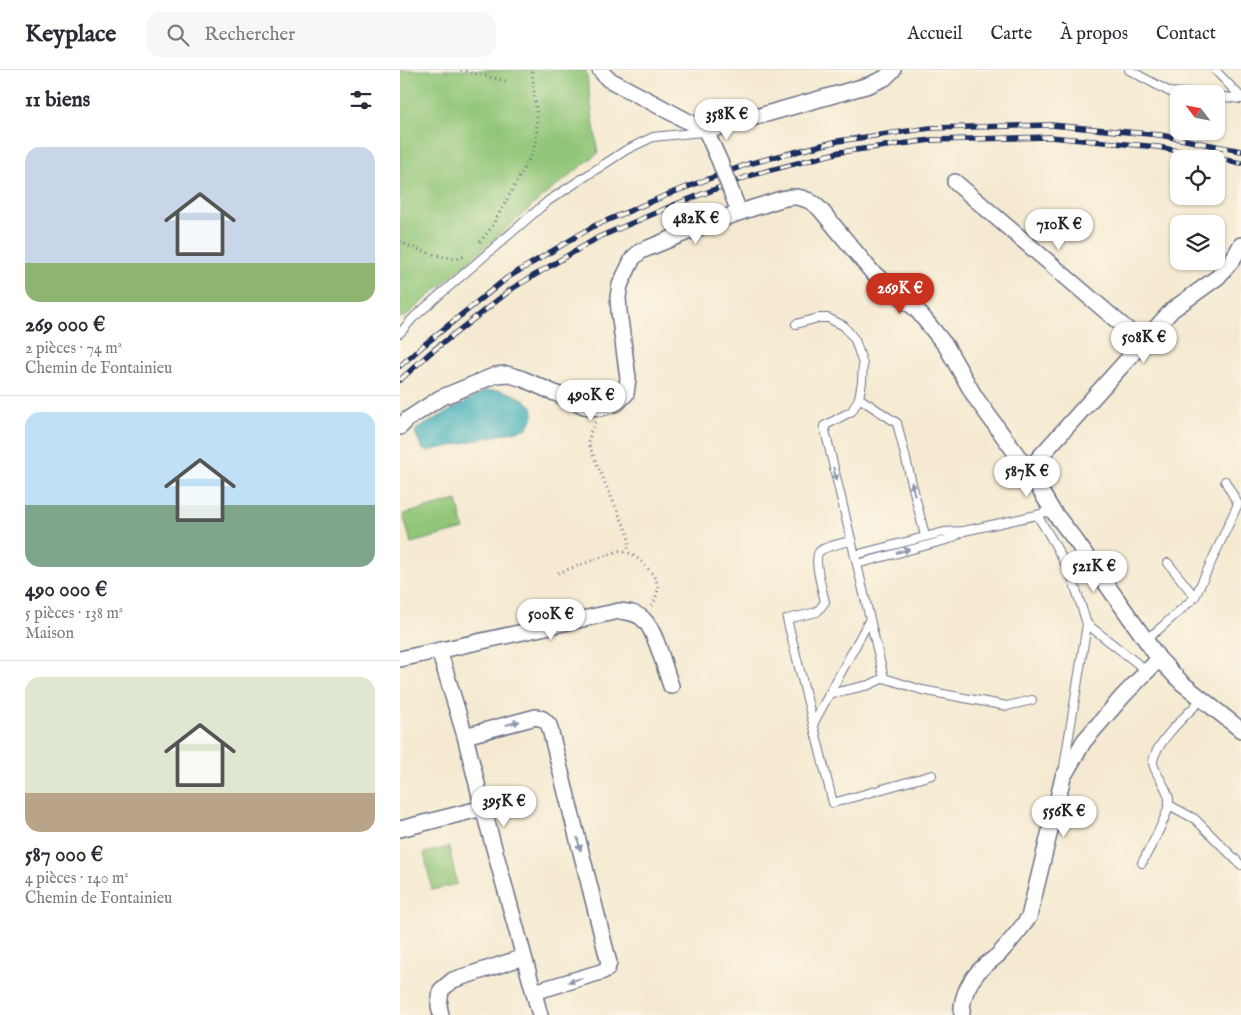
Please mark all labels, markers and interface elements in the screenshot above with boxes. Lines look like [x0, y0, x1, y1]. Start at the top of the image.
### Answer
search box [146, 12, 496, 57]
text: Keyplace [25, 19, 116, 50]
icon: search [164, 21, 192, 49]
text: Rechercher [204, 23, 295, 47]
text: Accueil [908, 23, 963, 46]
text: Carte [991, 23, 1032, 46]
text: À propos [1060, 23, 1128, 46]
text: Contact [1156, 23, 1216, 46]
north arrow [1170, 85, 1225, 140]
map controls [1170, 85, 1225, 270]
icon: filters [347, 86, 375, 114]
text: 11 biens [25, 87, 90, 114]
pin: 358K € [686, 98, 768, 141]
text: 358K € [706, 105, 748, 125]
button: locate [1170, 150, 1225, 205]
icon: home [155, 179, 245, 269]
pin: 482K € [655, 202, 737, 245]
pin: 710K € [1018, 208, 1100, 251]
text: 482K € [673, 209, 719, 229]
text: 710K € [1036, 215, 1082, 235]
button: layers [1170, 215, 1225, 270]
pin: 269K € [859, 272, 941, 315]
text: 269K € [877, 279, 923, 299]
text: 269 000 € [25, 312, 105, 339]
pin: 508K € [1103, 322, 1185, 364]
text: 508K € [1122, 328, 1166, 348]
text: 2 pièces · 74 m² [25, 339, 122, 359]
text: Chemin de Fontainieu [25, 359, 172, 379]
pin: 490K € [550, 380, 632, 422]
text: 490K € [567, 386, 615, 406]
icon: home [155, 445, 245, 535]
pin: 587K € [986, 456, 1068, 498]
text: 587K € [1005, 462, 1049, 482]
one-way arrow [831, 466, 839, 481]
one-way arrow [909, 482, 917, 497]
one-way arrow [896, 547, 911, 555]
pin: 521K € [1053, 550, 1135, 593]
text: 521K € [1072, 557, 1116, 577]
text: 490 000 € [25, 577, 107, 604]
pin: 500K € [510, 598, 592, 641]
text: 5 pièces · 138 m² [25, 604, 123, 624]
text: 500K € [528, 605, 574, 625]
text: Maison [25, 624, 74, 644]
icon: home [155, 710, 245, 800]
one-way arrow [505, 719, 520, 727]
pin: 395K € [463, 786, 545, 828]
text: 395K € [482, 792, 526, 812]
pin: 556K € [1023, 796, 1105, 838]
text: 556K € [1043, 802, 1085, 822]
one-way arrow [575, 837, 583, 852]
text: 587 000 € [25, 842, 103, 869]
text: 4 pièces · 140 m² [25, 869, 129, 889]
text: Chemin de Fontainieu [25, 889, 172, 909]
one-way arrow [567, 976, 582, 984]

